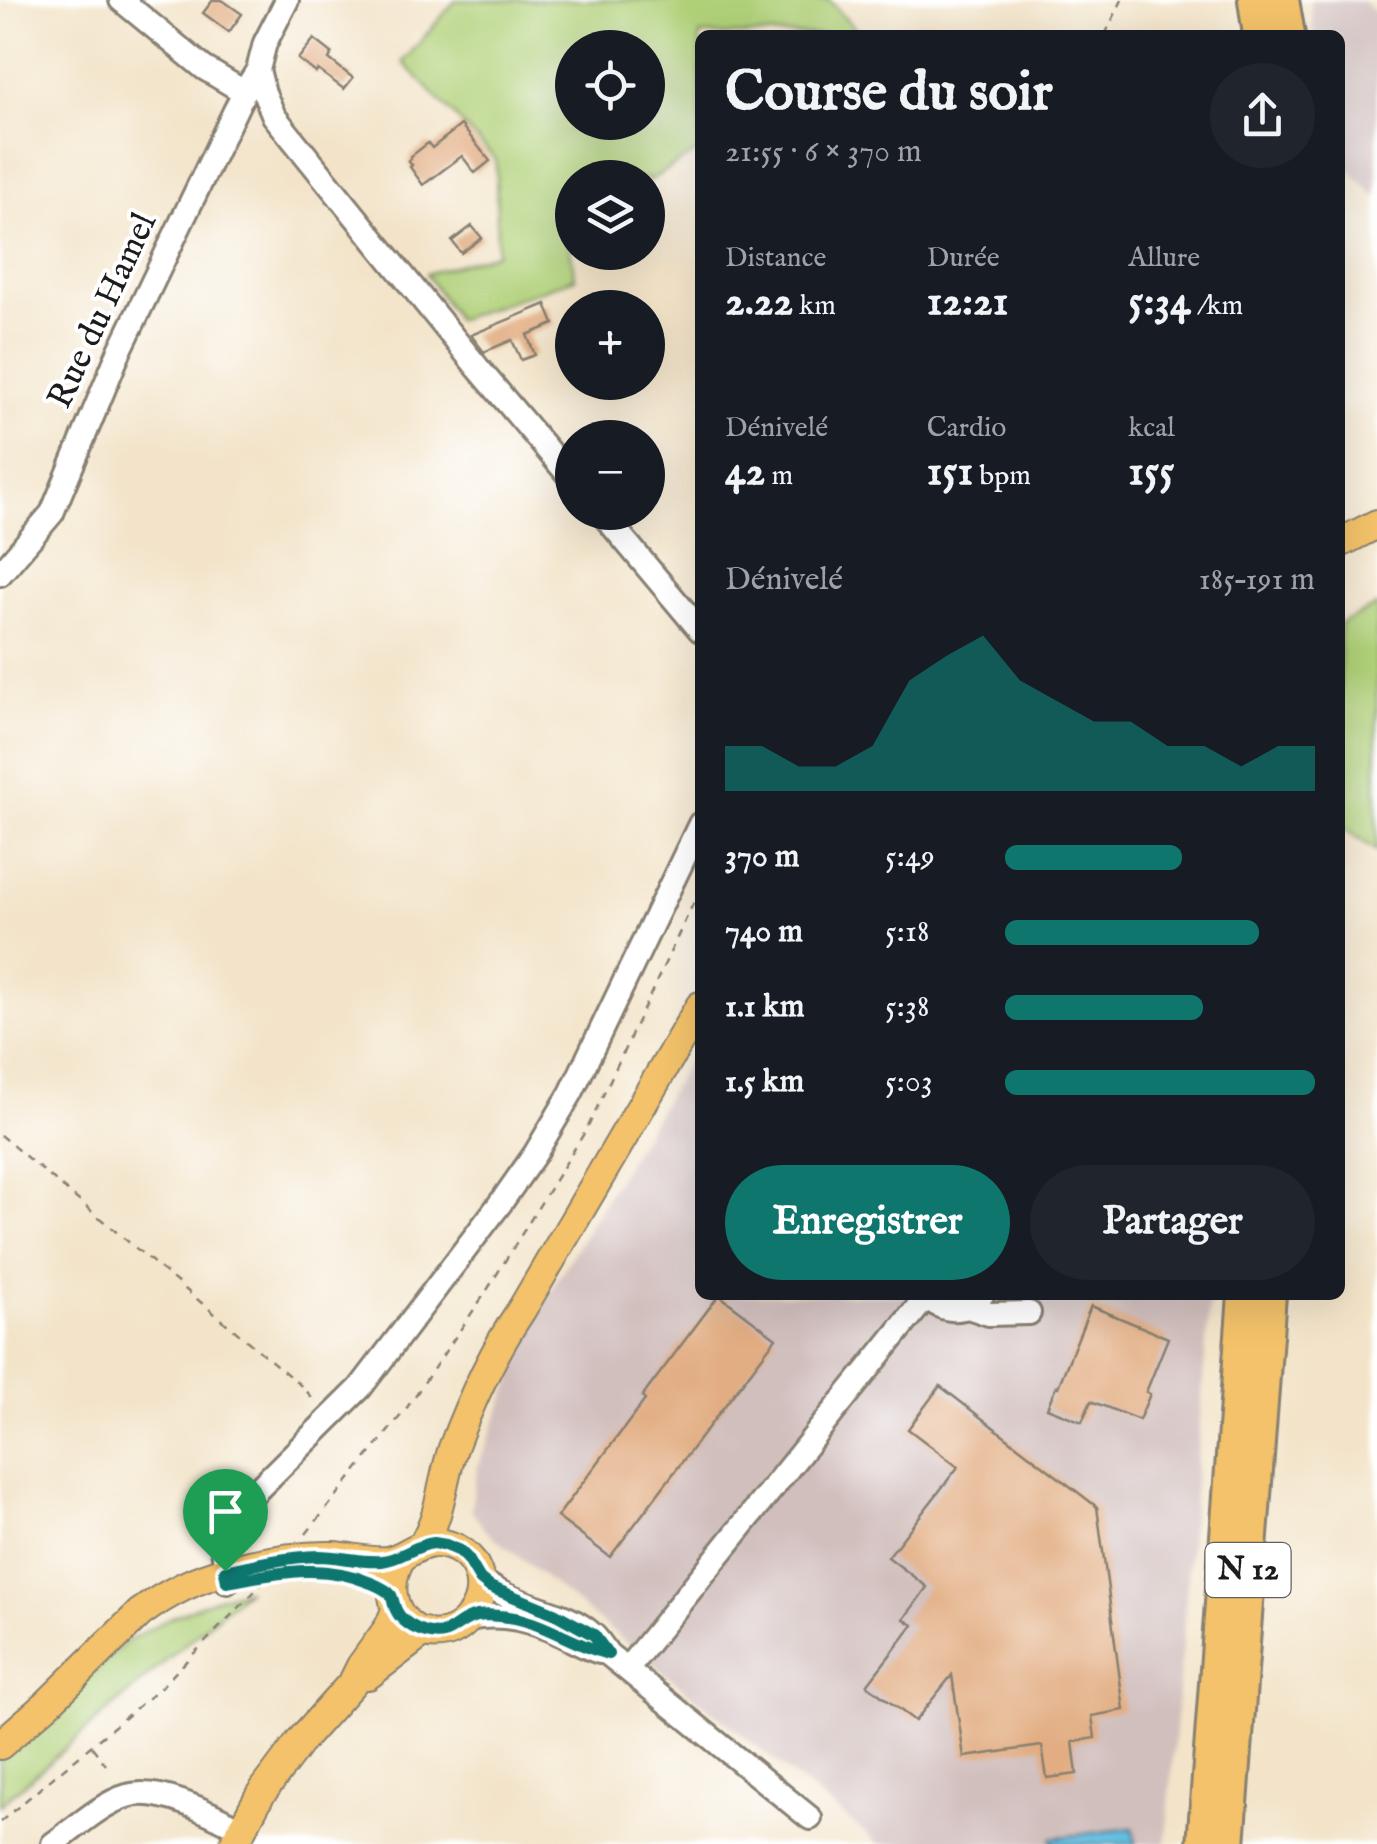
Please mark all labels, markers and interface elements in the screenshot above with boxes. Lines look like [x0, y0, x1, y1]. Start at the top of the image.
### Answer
map controls [555, 30, 665, 530]
button: locate [555, 30, 665, 140]
text: Course du soir [725, 59, 1053, 129]
button: share [1210, 63, 1315, 168]
text: 21:55 · 6 × 370 m [725, 132, 922, 173]
button: layers [555, 160, 665, 270]
street label: Rue du Hamel [38, 206, 168, 416]
text: Distance [725, 241, 826, 276]
text: Durée [927, 241, 1000, 276]
text: Allure [1128, 241, 1200, 276]
text: 2.22 [725, 276, 793, 329]
text: 12:21 [927, 276, 1008, 329]
text: 5:34 [1128, 276, 1191, 329]
text: km [793, 289, 836, 324]
text: /km [1191, 289, 1243, 324]
button: + [555, 290, 665, 400]
text: Dénivelé [725, 411, 828, 446]
text: Cardio [927, 411, 1006, 446]
text: kcal [1128, 411, 1175, 446]
button: − [555, 420, 665, 530]
text: 42 [725, 446, 765, 499]
text: 151 [927, 446, 973, 499]
text: 155 [1128, 446, 1174, 499]
text: m [765, 459, 793, 494]
text: bpm [973, 459, 1031, 494]
text: Dénivelé [725, 560, 843, 601]
text: 185–191 m [1199, 560, 1315, 601]
text: 370 m [725, 837, 799, 878]
text: 5:49 [885, 837, 935, 878]
text: 740 m [725, 912, 803, 953]
text: 5:18 [885, 912, 930, 953]
text: 1.1 km [725, 987, 805, 1028]
text: 5:38 [885, 987, 930, 1028]
text: 1.5 km [725, 1062, 804, 1103]
text: 5:03 [885, 1062, 933, 1103]
button: Enregistrer [725, 1165, 1010, 1280]
button: Partager [1030, 1165, 1315, 1280]
pin [183, 1469, 268, 1572]
icon: arrive [198, 1484, 253, 1539]
road number: N 12 [1206, 1543, 1290, 1597]

